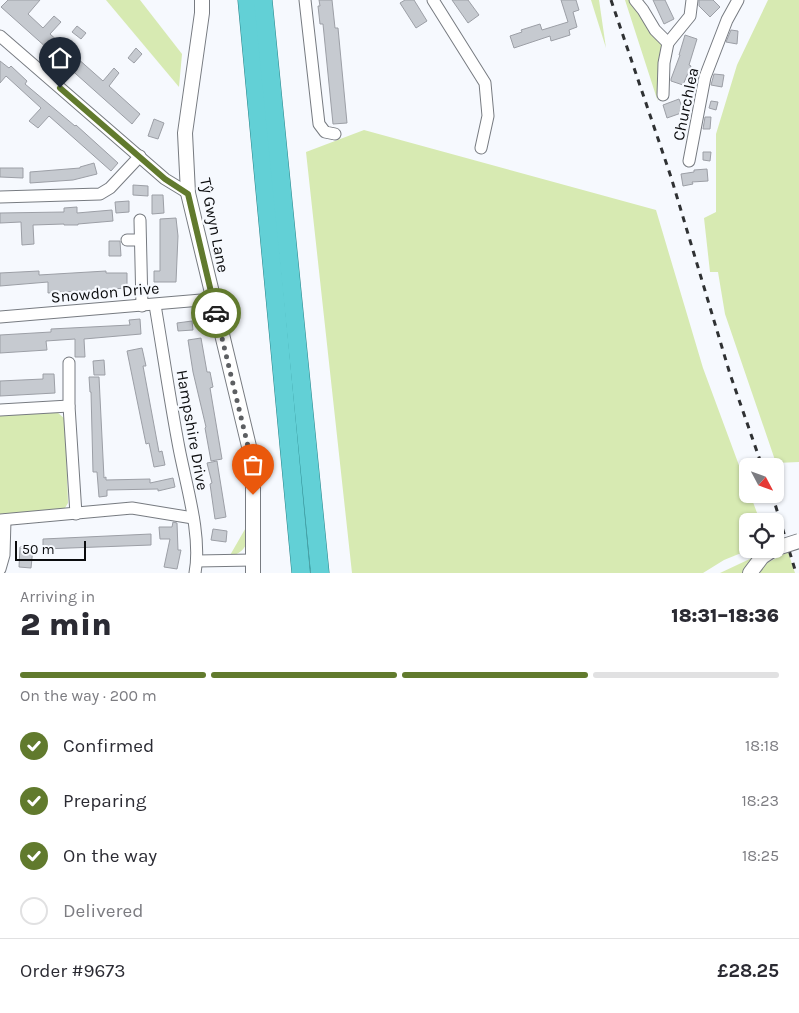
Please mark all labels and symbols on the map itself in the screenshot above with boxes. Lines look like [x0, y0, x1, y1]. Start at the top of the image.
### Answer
pin [39, 37, 81, 88]
street label: Churchlea [668, 66, 703, 142]
street label: Tŷ Gwyn Lane [196, 176, 233, 274]
street label: Snowdon Drive [50, 278, 160, 307]
courier [191, 288, 241, 338]
street label: Hampshire Drive [173, 368, 212, 492]
pin [232, 444, 274, 495]
north arrow [739, 458, 784, 502]
scale bar [15, 538, 86, 561]

